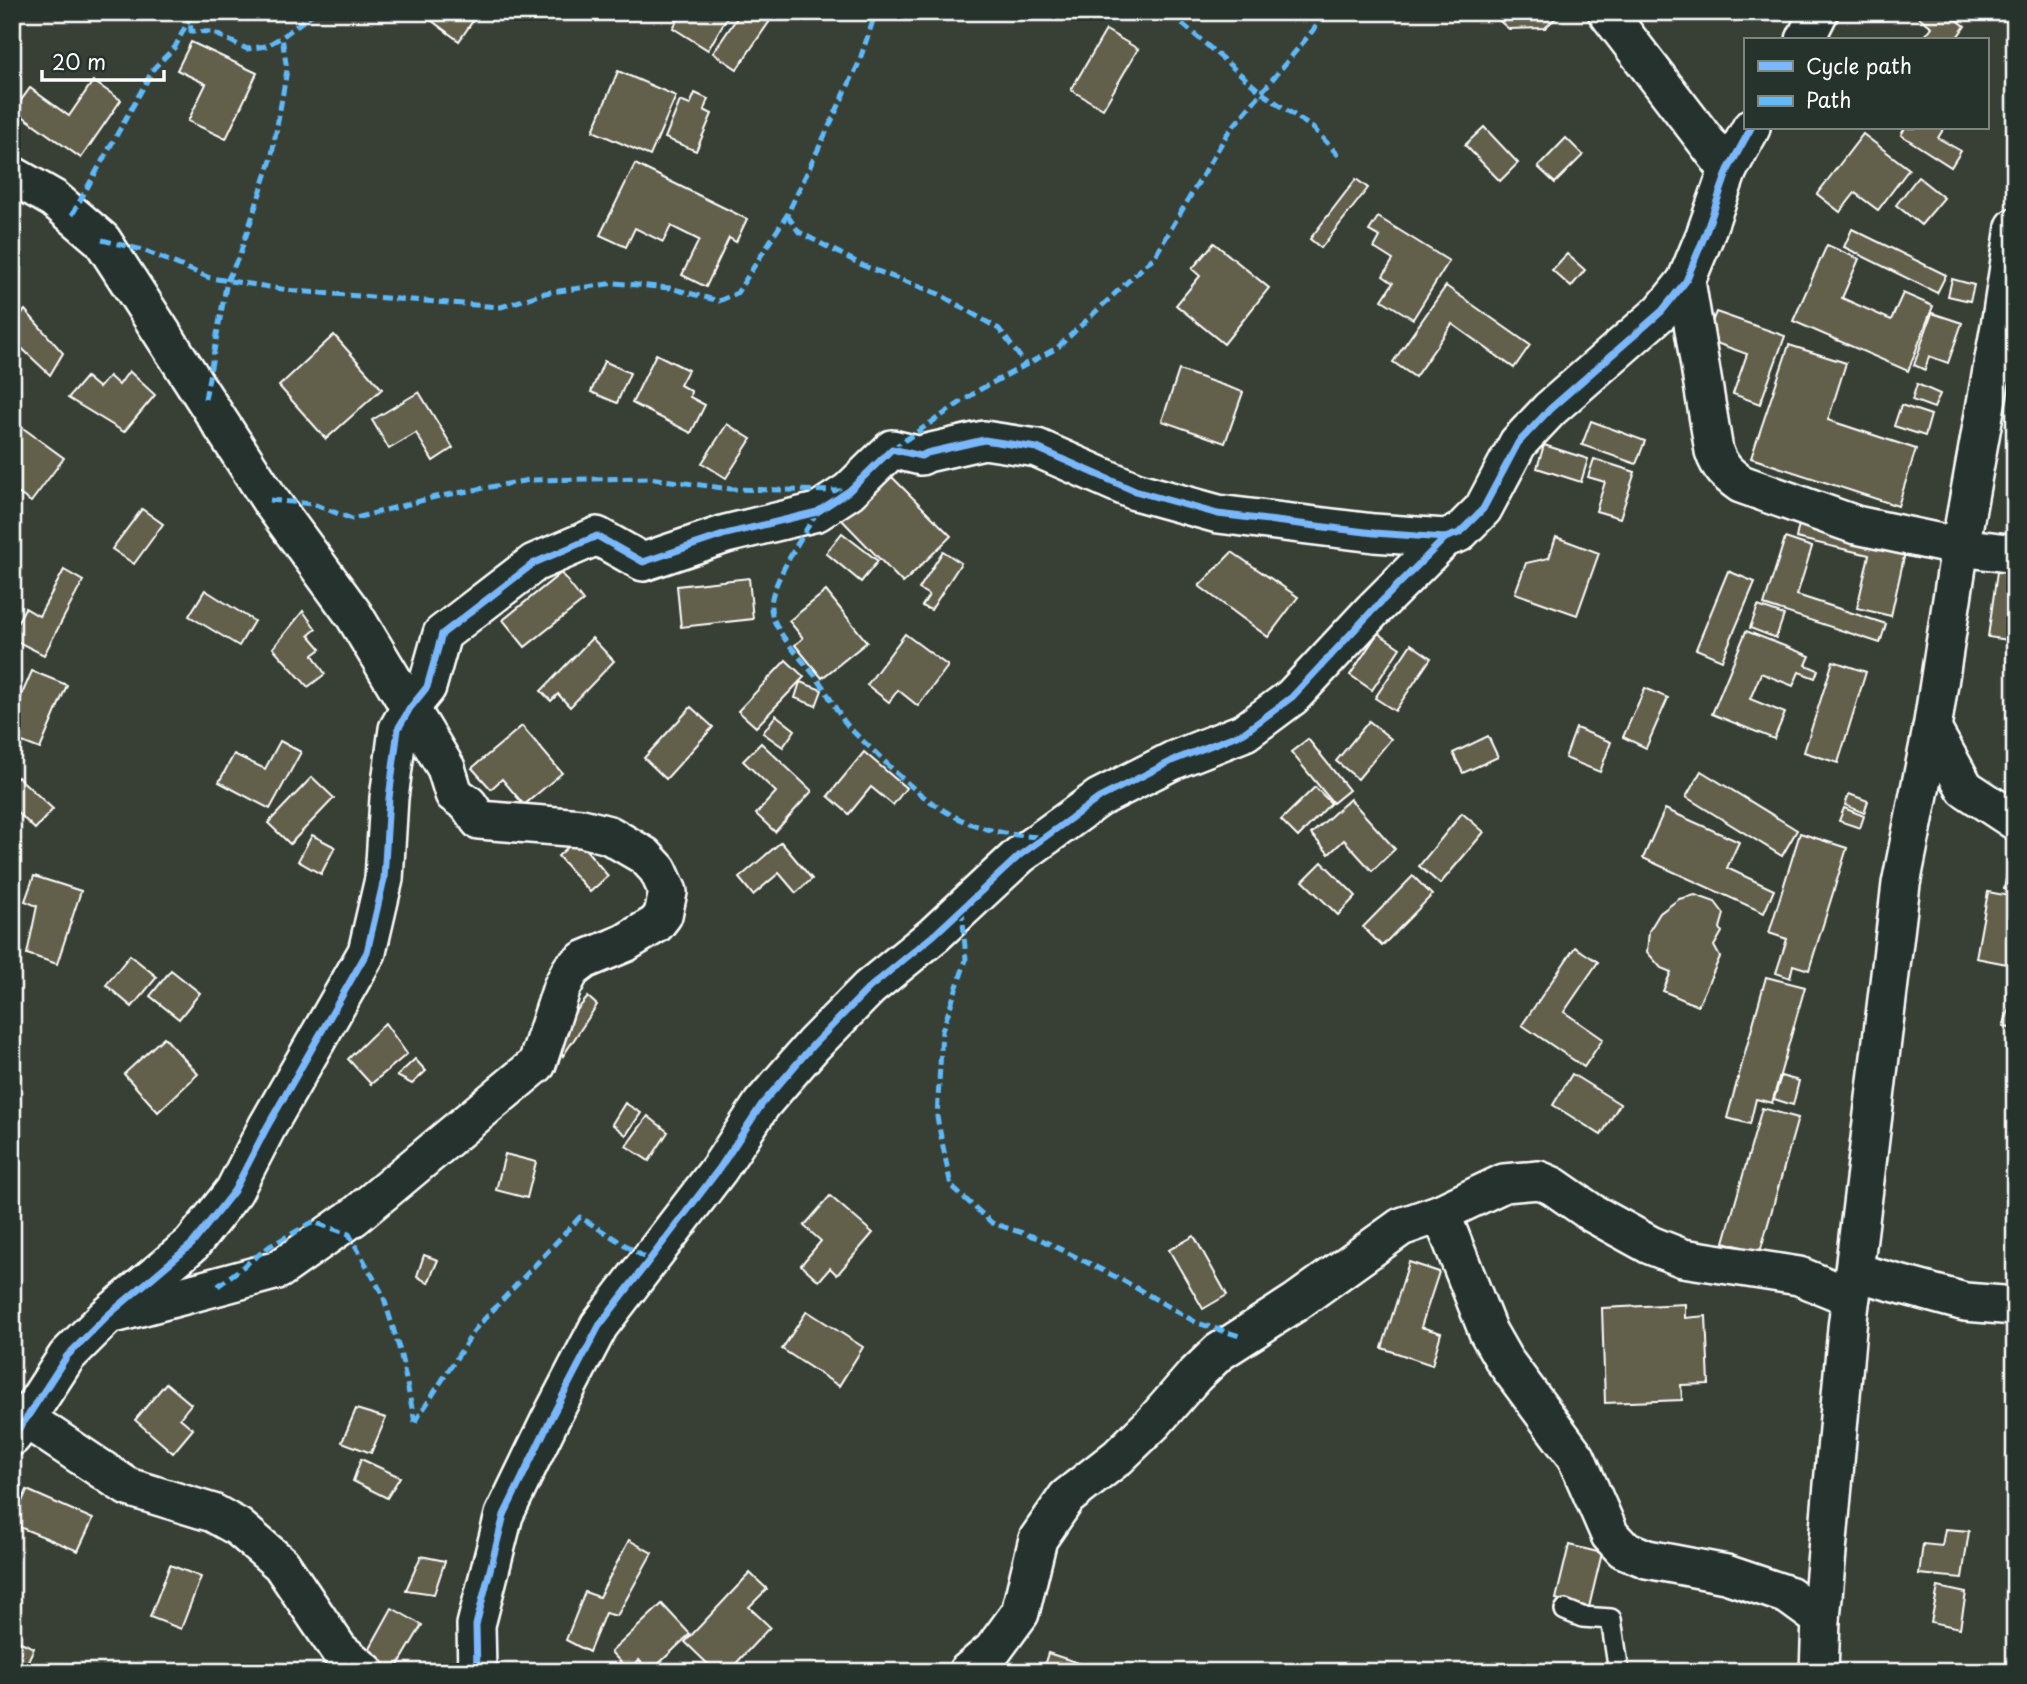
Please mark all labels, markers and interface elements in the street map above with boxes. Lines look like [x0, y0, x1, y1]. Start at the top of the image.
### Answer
scale bar [42, 38, 164, 82]
legend [1744, 38, 1988, 130]
text: 20 m [52, 45, 106, 77]
text: Cycle path [1806, 49, 1912, 81]
text: Path [1806, 83, 1851, 115]

